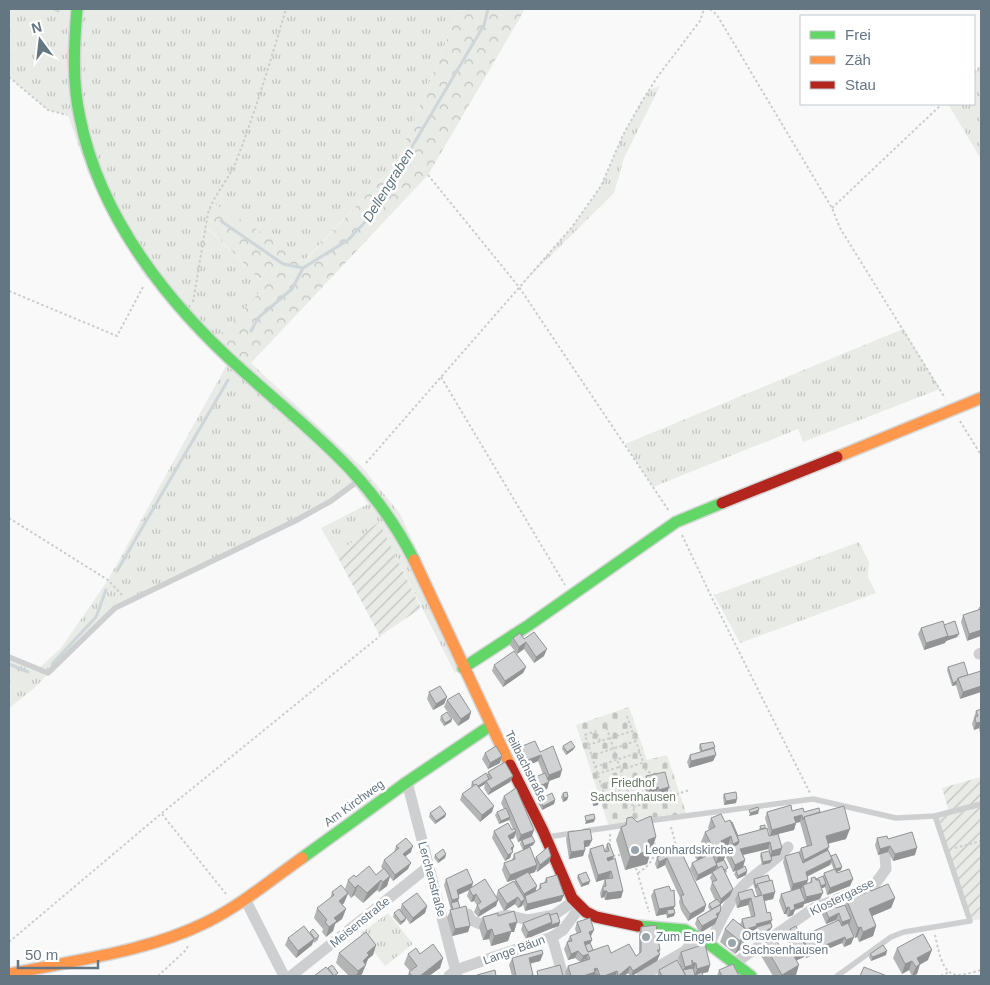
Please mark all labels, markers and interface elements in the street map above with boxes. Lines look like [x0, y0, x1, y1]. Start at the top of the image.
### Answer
north arrow [15, 15, 65, 65]
legend [800, 15, 975, 105]
text: N [30, 18, 44, 36]
text: Frei [845, 26, 871, 43]
text: Zäh [845, 51, 871, 68]
text: Stau [845, 76, 876, 93]
water label: Dellengraben [359, 145, 417, 225]
street label: Teilbachstraße [502, 728, 550, 804]
park label: Friedhof Sachsenhausen [590, 776, 676, 804]
street label: Am Kirchweg [321, 777, 387, 829]
street label: Lerchenstraße [415, 840, 449, 918]
place label: Leonhardskirche [645, 843, 734, 857]
marker: Leonhardskirche [629, 844, 641, 856]
street label: Klostergasse [808, 875, 877, 918]
street label: Meisenstraße [327, 893, 393, 950]
place label: Ortsverwaltung Sachsenhausen [742, 929, 828, 957]
place label: Zum Engel [656, 930, 714, 944]
marker: Zum Engel [640, 931, 652, 943]
street label: Lange Bäun [481, 932, 547, 968]
marker: Ortsverwaltung Sachsenhausen [726, 937, 738, 949]
scale bar [18, 938, 98, 970]
text: 50 m [25, 946, 58, 963]

